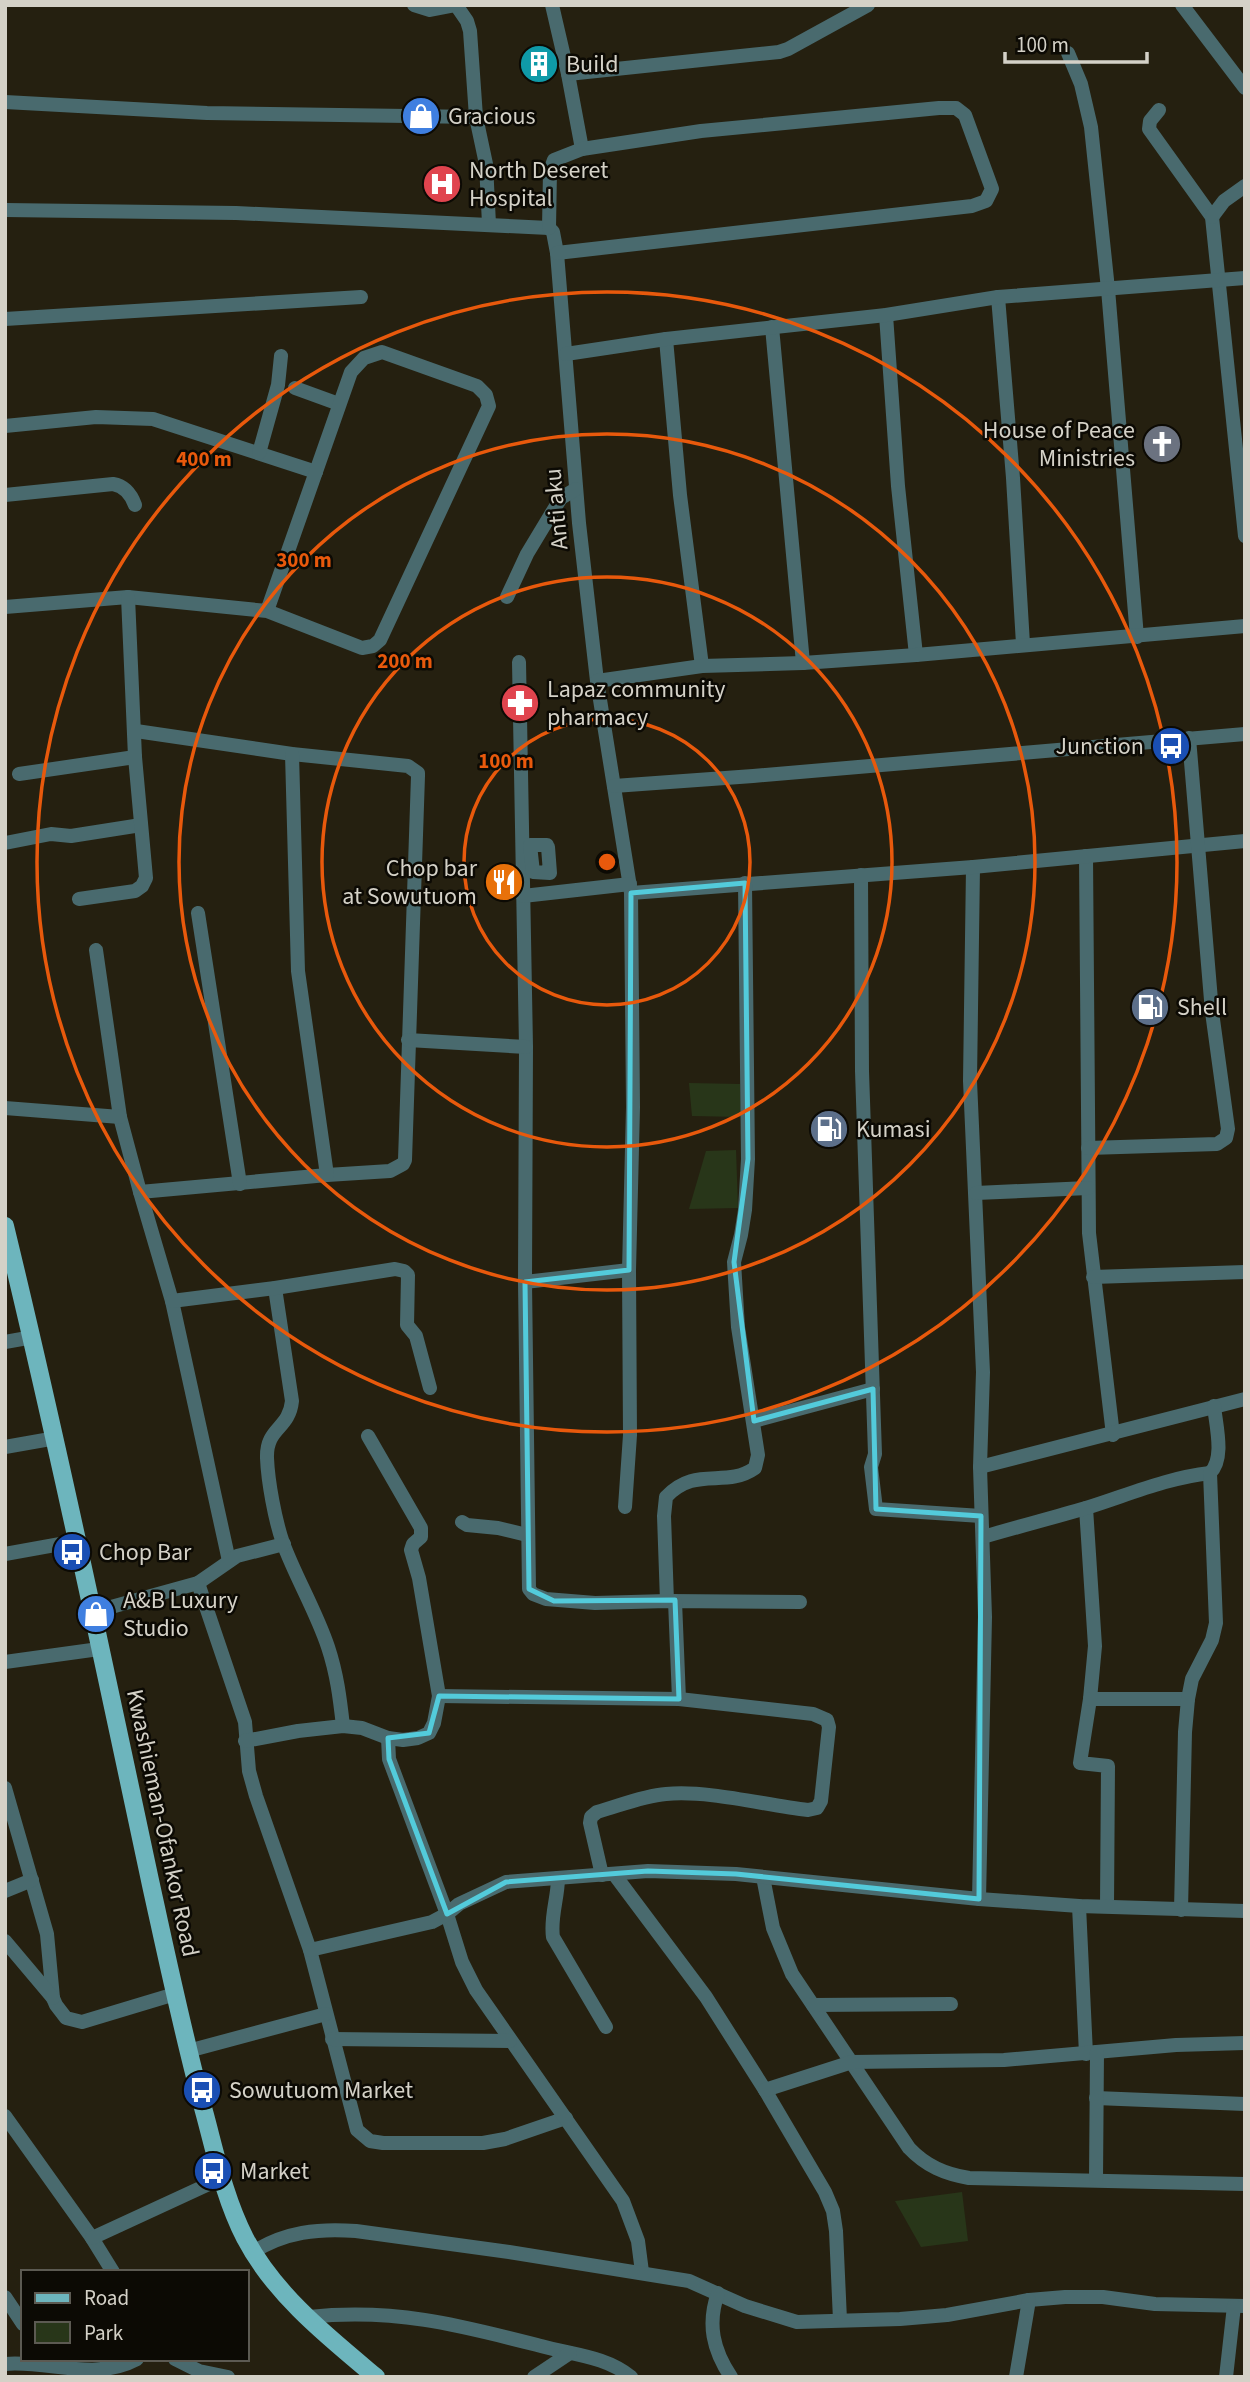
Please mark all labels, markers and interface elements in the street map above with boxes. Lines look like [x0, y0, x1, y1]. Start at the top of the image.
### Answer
scale bar [1005, 21, 1147, 65]
text: 100 m [1016, 30, 1069, 60]
building icon: Build [518, 43, 560, 85]
place label: Build [566, 47, 619, 82]
shop icon: Gracious [400, 95, 442, 137]
place label: Gracious [448, 99, 536, 134]
place label: North Deseret Hospital [469, 153, 608, 216]
hospital icon: North Deseret Hospital [421, 163, 463, 205]
place label: House of Peace Ministries [983, 413, 1135, 476]
church icon: House of Peace Ministries [1141, 423, 1183, 465]
text: 400 m [176, 444, 232, 474]
street label: Anti aku [536, 467, 577, 551]
text: 300 m [276, 545, 332, 575]
text: 200 m [377, 646, 433, 676]
place label: Lapaz community pharmacy [547, 672, 726, 735]
pharmacy icon: Lapaz community pharmacy [499, 682, 541, 724]
bus stop icon: Junction [1150, 725, 1192, 767]
place label: Junction [1055, 729, 1144, 764]
text: 100 m [478, 746, 534, 776]
centre of rings [595, 850, 619, 874]
place label: Chop bar at Sowutuom [342, 851, 478, 914]
restaurant icon: Chop bar at Sowutuom [483, 861, 525, 903]
fuel station icon: Shell [1129, 986, 1171, 1028]
place label: Shell [1177, 990, 1227, 1025]
fuel station icon: Kumasi [808, 1108, 850, 1150]
place label: Kumasi [856, 1112, 931, 1147]
bus stop icon: Chop Bar [51, 1531, 93, 1573]
place label: Chop Bar [99, 1535, 192, 1570]
place label: A&B Luxury Studio [123, 1583, 238, 1646]
shop icon: A&B Luxury Studio [75, 1593, 117, 1635]
street label: Kwashieman-Ofankor Road [117, 1686, 208, 1960]
bus stop icon: Sowutuom Market [181, 2069, 223, 2111]
place label: Sowutuom Market [229, 2073, 413, 2108]
bus stop icon: Market [192, 2150, 234, 2192]
place label: Market [240, 2154, 309, 2189]
legend [21, 2270, 248, 2361]
text: Road [84, 2283, 129, 2313]
text: Park [84, 2318, 124, 2348]

